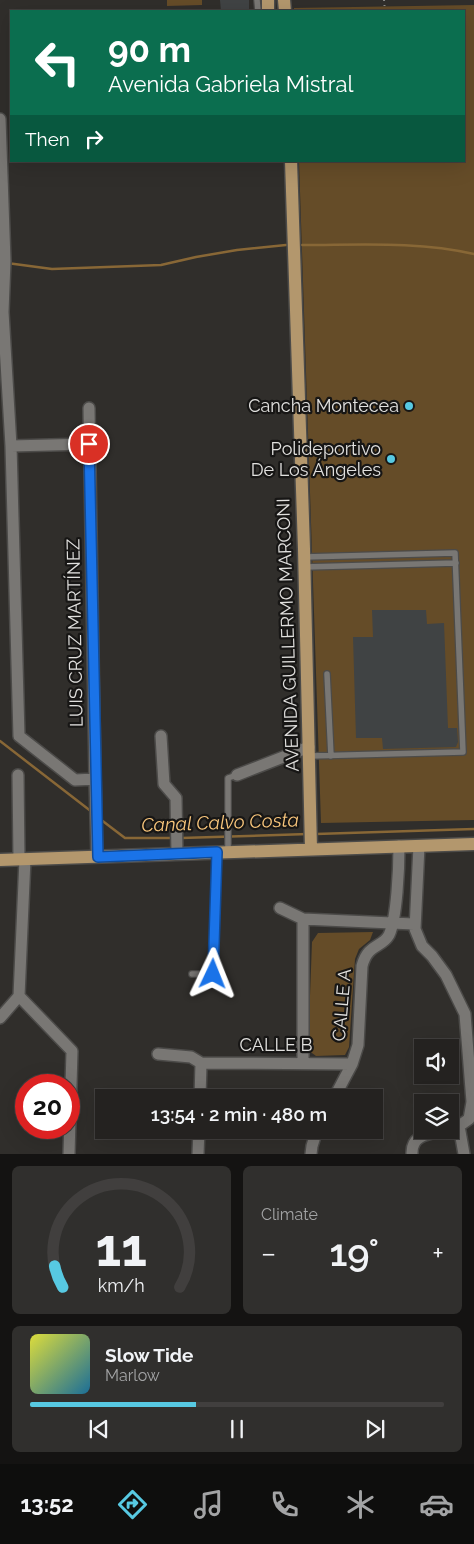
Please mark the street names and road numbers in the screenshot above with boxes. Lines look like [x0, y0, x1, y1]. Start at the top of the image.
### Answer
street label: AVENIDA GUILLERMO MARCONI [272, 498, 303, 772]
street label: LUIS CRUZ MARTÍNEZ [61, 539, 87, 727]
street label: CALLE A [328, 968, 355, 1042]
street label: CALLE B [240, 1034, 312, 1055]

